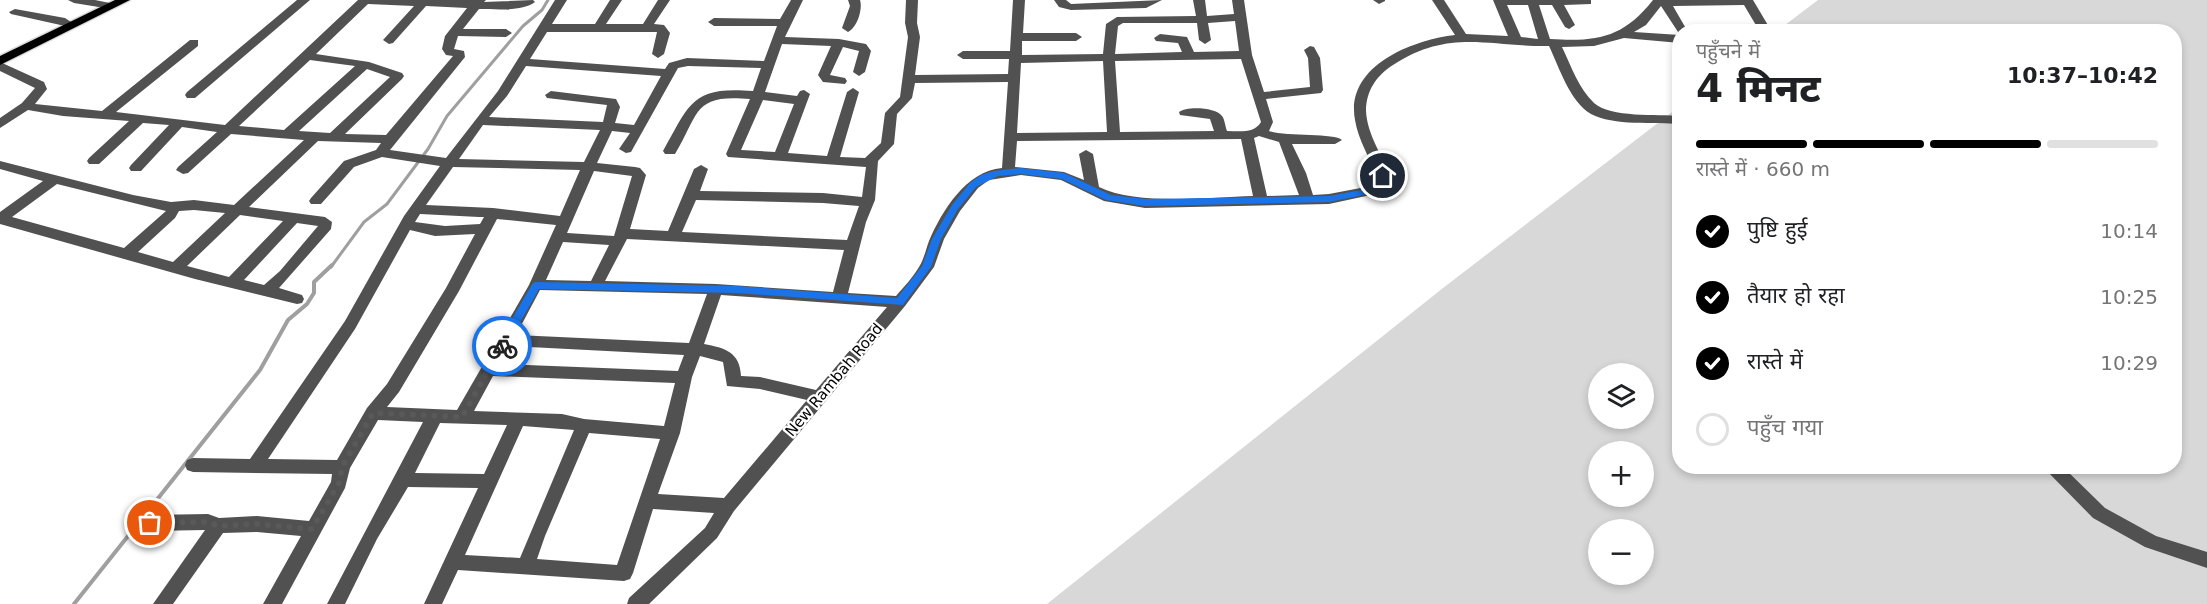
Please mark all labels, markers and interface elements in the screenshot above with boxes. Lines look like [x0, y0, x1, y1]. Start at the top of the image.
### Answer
text: पहुँचने में [1696, 39, 1760, 63]
text: 10:37–10:42 [2007, 63, 2158, 88]
text: 4 मिनट [1696, 66, 1821, 111]
pin [1357, 150, 1408, 201]
text: रास्ते में · 660 m [1696, 157, 1830, 181]
icon: home [1366, 159, 1399, 192]
icon: check [1696, 215, 1729, 248]
text: पुष्टि हुई [1747, 217, 1808, 242]
text: 10:14 [2100, 219, 2158, 243]
icon: check [1696, 281, 1729, 314]
text: तैयार हो रहा [1747, 283, 1845, 308]
text: 10:25 [2100, 285, 2158, 309]
courier [472, 316, 532, 376]
street label: New Rambah Road [781, 320, 887, 440]
icon: bike [486, 330, 519, 363]
icon: check [1696, 347, 1729, 380]
text: रास्ते में [1747, 349, 1803, 374]
text: 10:29 [2100, 351, 2158, 375]
map controls [1588, 363, 1654, 585]
button: layers [1588, 363, 1654, 429]
text: पहुँच गया [1747, 415, 1823, 440]
button: + [1588, 441, 1654, 507]
pin [124, 497, 175, 548]
icon: bag [133, 506, 166, 539]
button: − [1588, 519, 1654, 585]

